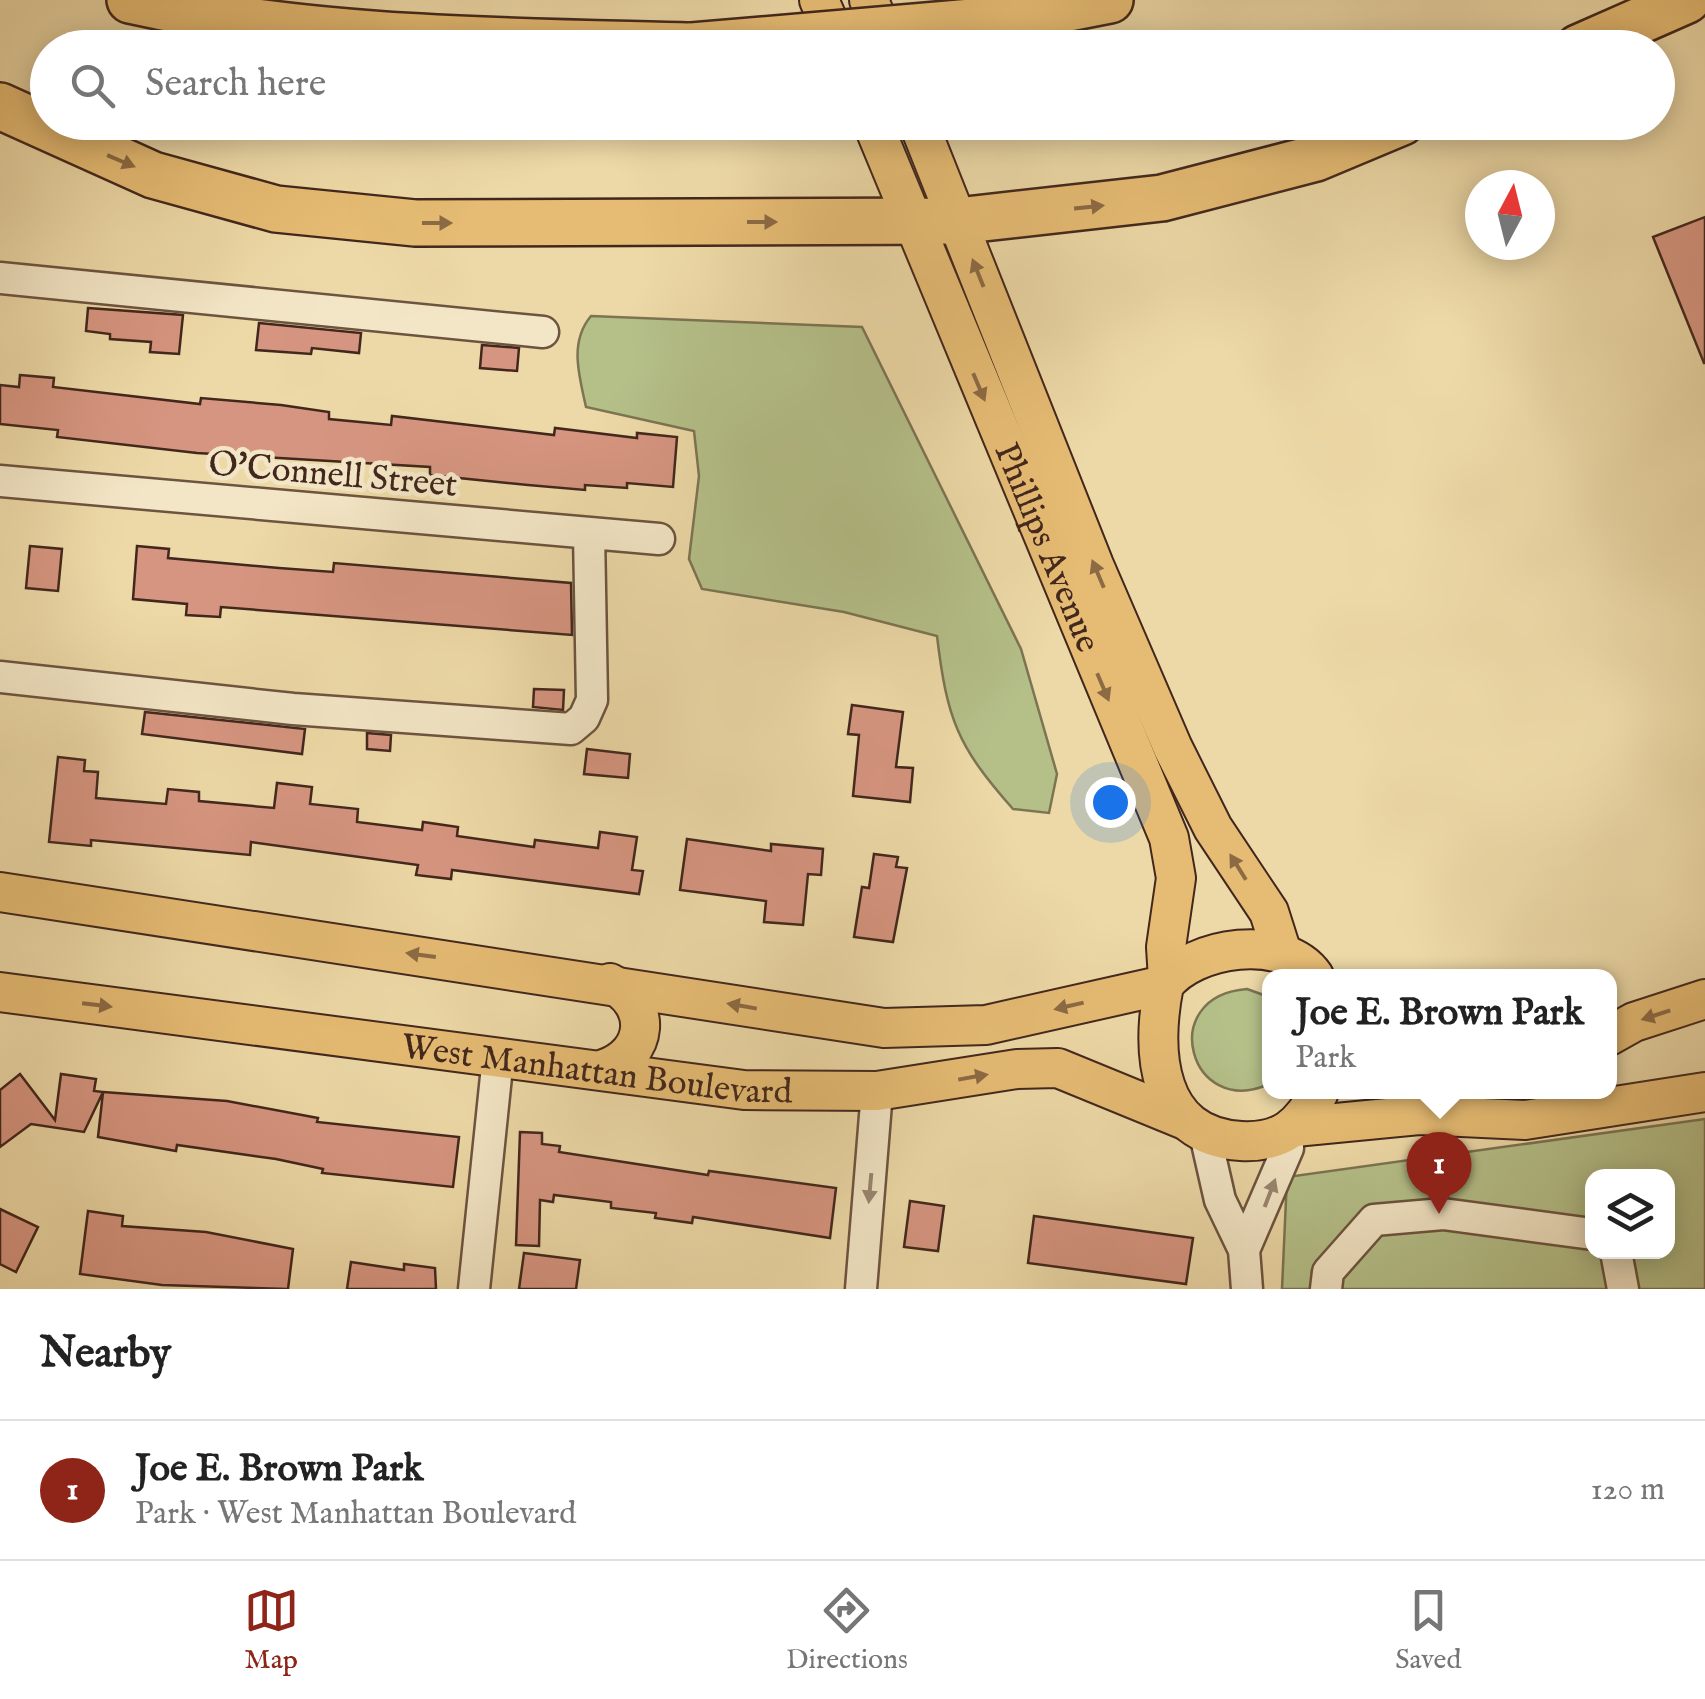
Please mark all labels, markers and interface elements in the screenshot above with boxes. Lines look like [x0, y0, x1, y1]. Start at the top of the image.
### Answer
search box [30, 30, 1675, 140]
icon: search [65, 58, 120, 113]
text: Search here [145, 61, 326, 109]
one-way arrow [106, 153, 135, 169]
north arrow [1465, 170, 1555, 260]
one-way arrow [1074, 199, 1105, 215]
one-way arrow [747, 214, 779, 230]
one-way arrow [422, 215, 454, 231]
one-way arrow [969, 257, 985, 287]
one-way arrow [971, 372, 987, 402]
street label: Phillips Avenue [983, 436, 1109, 659]
street label: O'Connell Street [207, 442, 459, 509]
one-way arrow [1090, 559, 1106, 589]
one-way arrow [1095, 672, 1111, 702]
your location [1085, 777, 1136, 828]
one-way arrow [1229, 854, 1247, 881]
one-way arrow [405, 946, 437, 962]
popup [1262, 969, 1617, 1099]
text: Joe E. Brown Park [1295, 990, 1584, 1038]
one-way arrow [81, 997, 113, 1013]
one-way arrow [726, 998, 758, 1013]
one-way arrow [1053, 999, 1084, 1015]
one-way arrow [1641, 1008, 1671, 1023]
street label: West Manhattan Boulevard [399, 1025, 793, 1115]
text: Park [1295, 1038, 1356, 1079]
one-way arrow [958, 1069, 989, 1085]
pin: 1 [1406, 1132, 1472, 1214]
map controls [1585, 1169, 1675, 1259]
button: layers [1585, 1169, 1675, 1259]
one-way arrow [862, 1173, 878, 1205]
one-way arrow [1263, 1177, 1278, 1207]
text: Nearby [40, 1328, 171, 1381]
text: Joe E. Brown Park [135, 1446, 423, 1494]
text: 1 [67, 1470, 78, 1511]
text: 120 m [1591, 1470, 1665, 1511]
text: Park · West Manhattan Boulevard [135, 1494, 576, 1535]
tab: Map [244, 1583, 299, 1678]
tab: Directions [786, 1583, 908, 1678]
tab: Saved [1395, 1583, 1461, 1678]

